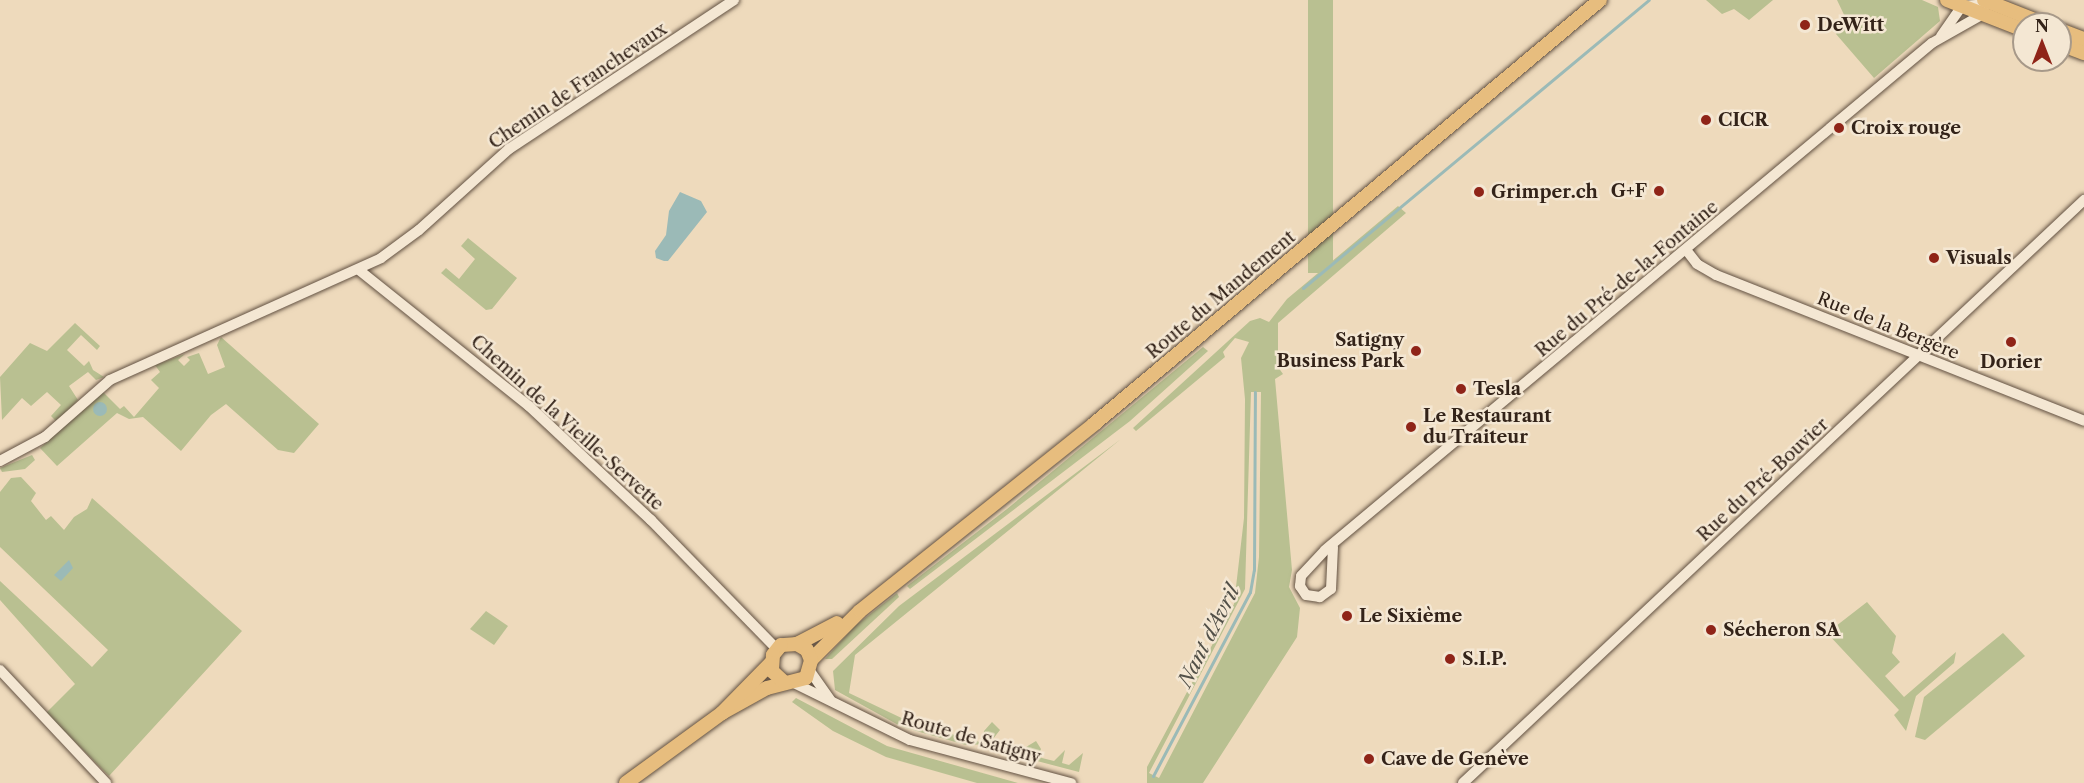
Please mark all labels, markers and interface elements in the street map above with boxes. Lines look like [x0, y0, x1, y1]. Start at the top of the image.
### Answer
north arrow [2012, 12, 2072, 72]
place label: DeWitt [1817, 14, 1884, 36]
text: N [2035, 16, 2049, 36]
street label: Chemin de Franchevaux [485, 18, 671, 154]
marker: DeWitt [1798, 18, 1812, 32]
place label: CICR [1718, 109, 1768, 131]
marker: CICR [1699, 113, 1713, 127]
place label: Croix rouge [1851, 117, 1961, 139]
marker: Croix rouge [1832, 121, 1846, 135]
place label: G+F [1611, 180, 1647, 202]
place label: Grimper.ch [1491, 181, 1598, 203]
marker: G+F [1652, 184, 1666, 198]
marker: Grimper.ch [1472, 185, 1486, 199]
street label: Rue du Pré-de-la-Fontaine [1531, 196, 1723, 362]
street label: Route du Mandement [1142, 226, 1300, 364]
place label: Visuals [1946, 247, 2012, 269]
marker: Visuals [1927, 251, 1941, 265]
street label: Rue de la Bergère [1814, 288, 1962, 364]
street label: Chemin de la Vieille-Servette [466, 330, 668, 516]
place label: Satigny Business Park [1277, 330, 1404, 372]
marker: Dorier [2004, 335, 2018, 349]
marker: Satigny Business Park [1409, 344, 1423, 358]
place label: Dorier [1980, 351, 2042, 373]
place label: Tesla [1473, 378, 1521, 400]
marker: Tesla [1454, 382, 1468, 396]
place label: Le Restaurant du Traiteur [1423, 406, 1552, 448]
street label: Rue du Pré-Bouvier [1693, 414, 1833, 546]
marker: Le Restaurant du Traiteur [1404, 420, 1418, 434]
water label: Nant d'Avril [1173, 581, 1245, 691]
place label: Le Sixième [1359, 605, 1462, 627]
marker: Le Sixième [1340, 609, 1354, 623]
place label: Sécheron SA [1723, 619, 1840, 641]
marker: Sécheron SA [1704, 623, 1718, 637]
place label: S.I.P. [1462, 648, 1507, 670]
marker: S.I.P. [1443, 652, 1457, 666]
street label: Route de Satigny [899, 708, 1043, 768]
place label: Cave de Genève [1381, 748, 1529, 770]
marker: Cave de Genève [1362, 752, 1376, 766]

